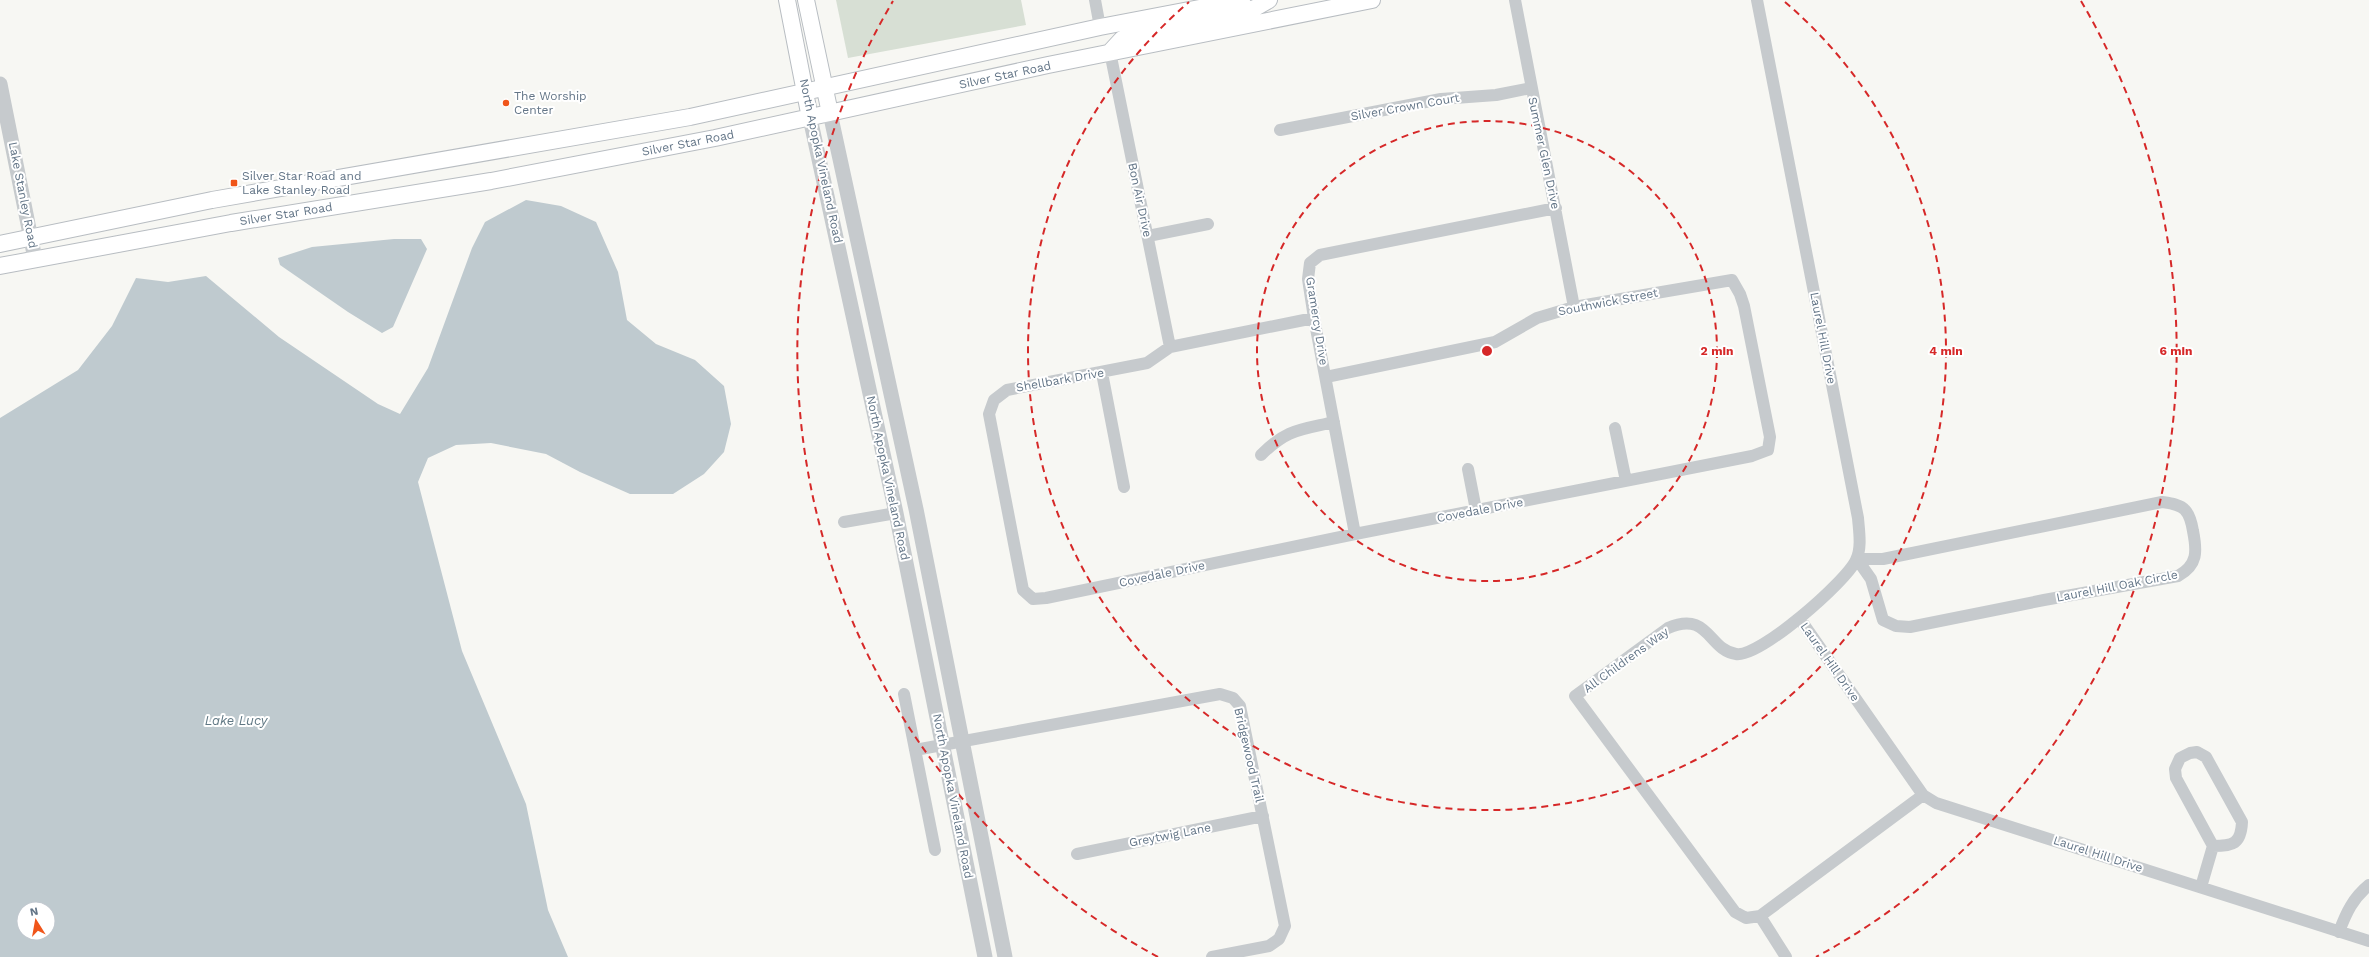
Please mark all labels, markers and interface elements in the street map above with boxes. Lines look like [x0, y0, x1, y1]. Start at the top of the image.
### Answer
street label: Silver Star Road [958, 58, 1052, 92]
street label: North Apopka Vineland Road [797, 78, 845, 244]
place label: The Worship Center [514, 89, 587, 117]
street label: Silver Crown Court [1350, 91, 1460, 123]
street label: Summer Glen Drive [1525, 96, 1563, 210]
marker: The Worship Center [501, 98, 511, 108]
street label: Silver Star Road [641, 127, 735, 159]
street label: Lake Stanley Road [6, 141, 40, 249]
street label: Bon Air Drive [1125, 161, 1155, 239]
place label: Silver Star Road and Lake Stanley Road [242, 169, 362, 197]
marker: Silver Star Road and Lake Stanley Road [229, 178, 239, 188]
street label: Silver Star Road [239, 200, 333, 228]
street label: Gramercy Drive [1303, 276, 1331, 366]
street label: Southwick Street [1557, 285, 1659, 319]
street label: Laurel Hill Drive [1807, 291, 1839, 385]
centre of rings [1480, 344, 1494, 358]
text: 2 min [1701, 344, 1733, 358]
text: 4 min [1929, 344, 1963, 358]
text: 6 min [2159, 344, 2193, 358]
street label: Shellbark Drive [1015, 365, 1105, 395]
street label: North Apopka Vineland Road [864, 395, 912, 561]
street label: Covedale Drive [1436, 495, 1524, 525]
street label: Covedale Drive [1118, 558, 1206, 590]
street label: Laurel Hill Oak Circle [2055, 567, 2179, 605]
street label: Laurel Hill Drive [1798, 620, 1863, 704]
street label: All Childrens Way [1581, 624, 1672, 696]
street label: Bridgewood Trail [1231, 706, 1267, 804]
street label: North Apopka Vineland Road [930, 712, 976, 880]
water label: Lake Lucy [205, 713, 269, 728]
street label: Greytwig Lane [1128, 820, 1212, 850]
street label: Laurel Hill Drive [2052, 833, 2145, 875]
north arrow [16, 901, 56, 941]
text: N [29, 905, 39, 919]

